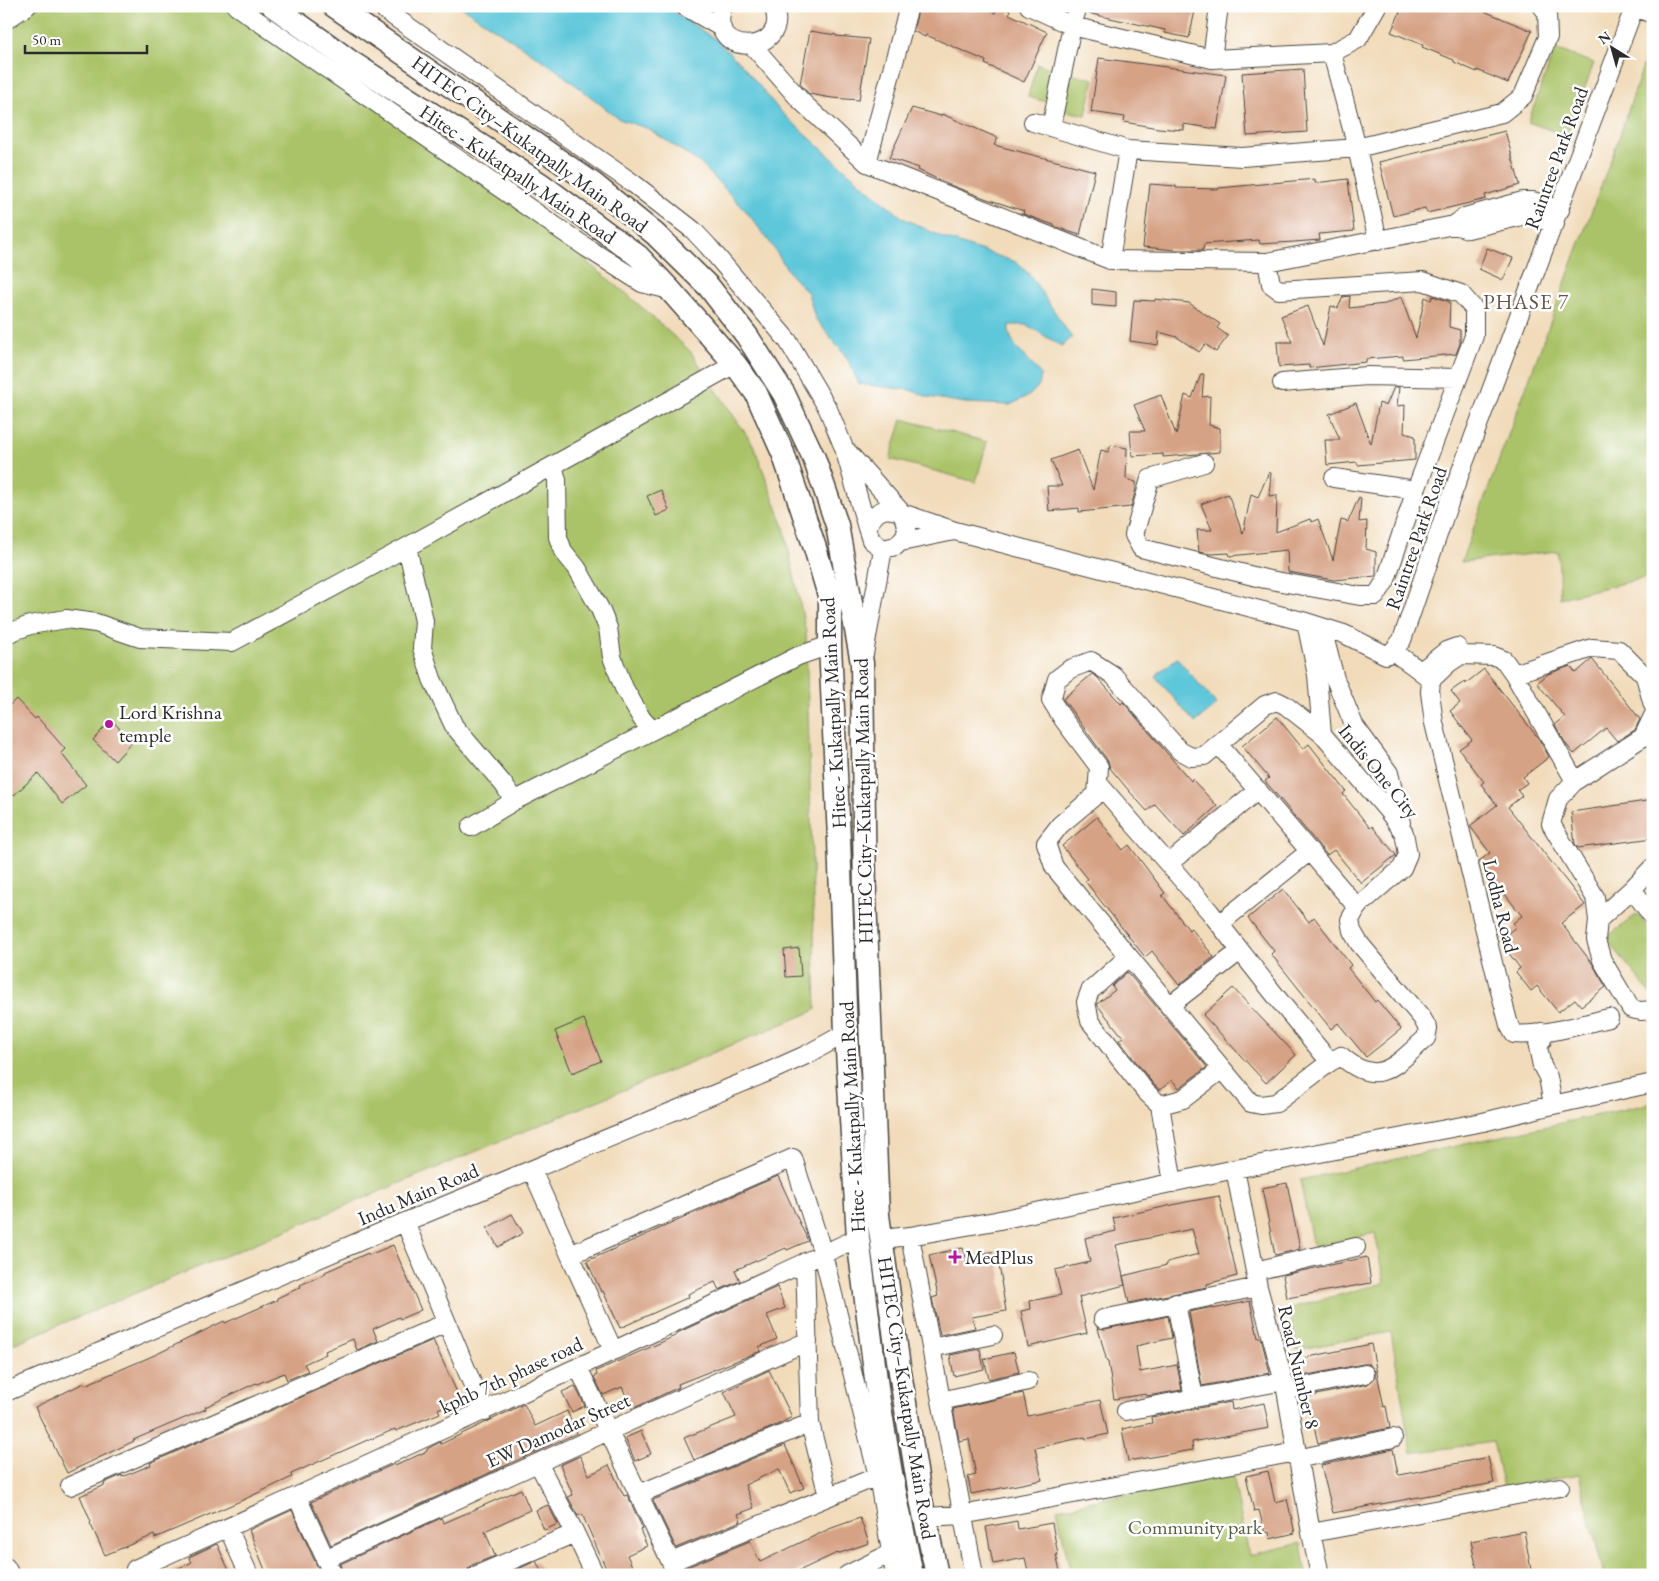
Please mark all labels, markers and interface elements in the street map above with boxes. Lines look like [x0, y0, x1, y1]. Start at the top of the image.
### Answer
scale bar [25, 22, 148, 54]
north arrow [1586, 22, 1636, 72]
text: N [1594, 27, 1615, 48]
text: 50 m [32, 30, 61, 49]
street label: HITEC City–Kukatpally Main Road [407, 49, 654, 239]
street label: Raintree Park Road [1518, 82, 1594, 233]
street label: Hitec - Kukatpally Main Road [415, 98, 622, 250]
district label: PHASE 7 [1483, 288, 1569, 315]
street label: Raintree Park Road [1379, 462, 1453, 613]
street label: Hitec - Kukatpally Main Road [814, 596, 852, 829]
street label: HITEC City–Kukatpally Main Road [847, 657, 878, 944]
place label: Lord Krishna temple [119, 699, 222, 748]
marker: Lord Krishna temple [103, 718, 115, 730]
street label: Indis One City [1333, 718, 1425, 824]
street label: Lodha Road [1477, 856, 1525, 956]
street label: Hitec - Kukatpally Main Road [833, 1000, 871, 1233]
street label: Indu Main Road [354, 1157, 483, 1231]
place label: MedPlus [965, 1244, 1033, 1270]
marker: MedPlus [949, 1251, 961, 1263]
street label: HITEC City–Kukatpally Main Road [872, 1255, 942, 1542]
street label: Road Number 8 [1272, 1303, 1326, 1431]
street label: kphb 7th phase road [435, 1330, 588, 1420]
street label: EW Damodar Street [482, 1386, 635, 1473]
park label: Community park [1128, 1514, 1263, 1540]

